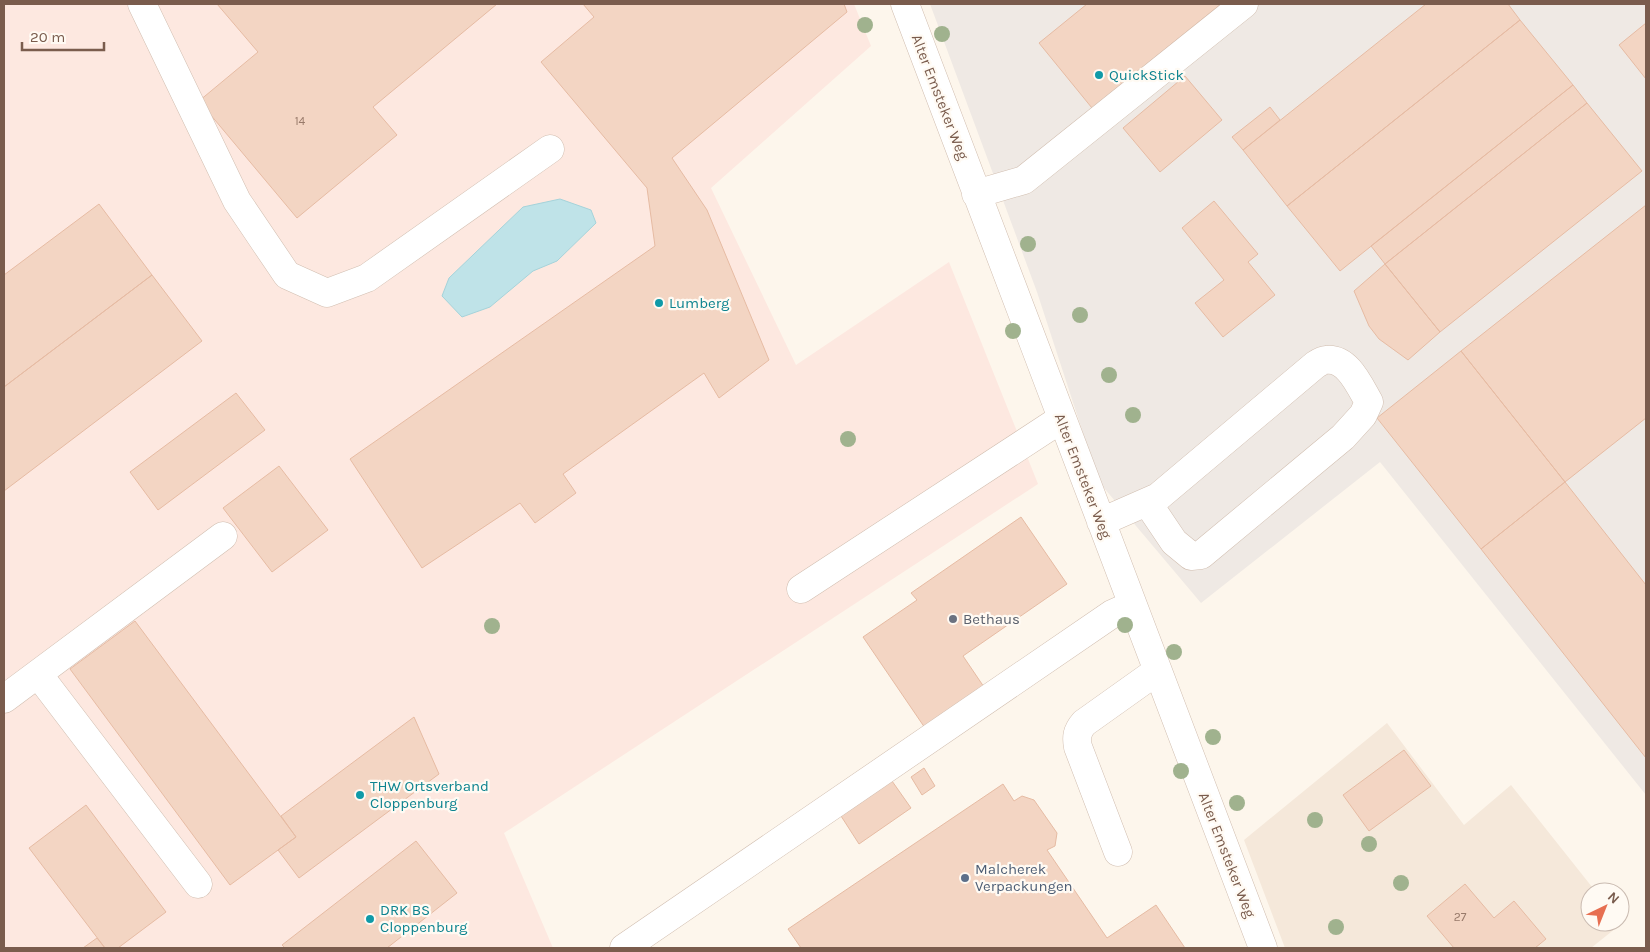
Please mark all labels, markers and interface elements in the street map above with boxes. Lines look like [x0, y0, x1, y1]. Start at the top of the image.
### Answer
scale bar [22, 20, 105, 52]
text: 20 m [30, 28, 65, 46]
street label: Alter Emsteker Weg [908, 32, 972, 163]
place label: QuickStick [1109, 66, 1184, 84]
marker: QuickStick [1093, 69, 1105, 81]
house number: 14 [295, 114, 306, 128]
place label: Lumberg [669, 294, 730, 312]
marker: Lumberg [653, 297, 665, 309]
street label: Alter Emsteker Weg [1051, 411, 1115, 542]
place label: Bethaus [963, 610, 1020, 628]
marker: Bethaus [947, 613, 959, 625]
place label: THW Ortsverband Cloppenburg [370, 777, 489, 812]
marker: THW Ortsverband Cloppenburg [354, 789, 366, 801]
street label: Alter Emsteker Weg [1195, 790, 1259, 921]
place label: Malcherek Verpackungen [975, 860, 1073, 895]
marker: Malcherek Verpackungen [959, 872, 971, 884]
north arrow [1580, 882, 1630, 932]
text: N [1604, 888, 1623, 908]
place label: DRK BS Cloppenburg [380, 901, 468, 936]
house number: 27 [1454, 910, 1467, 924]
marker: DRK BS Cloppenburg [364, 913, 376, 925]

